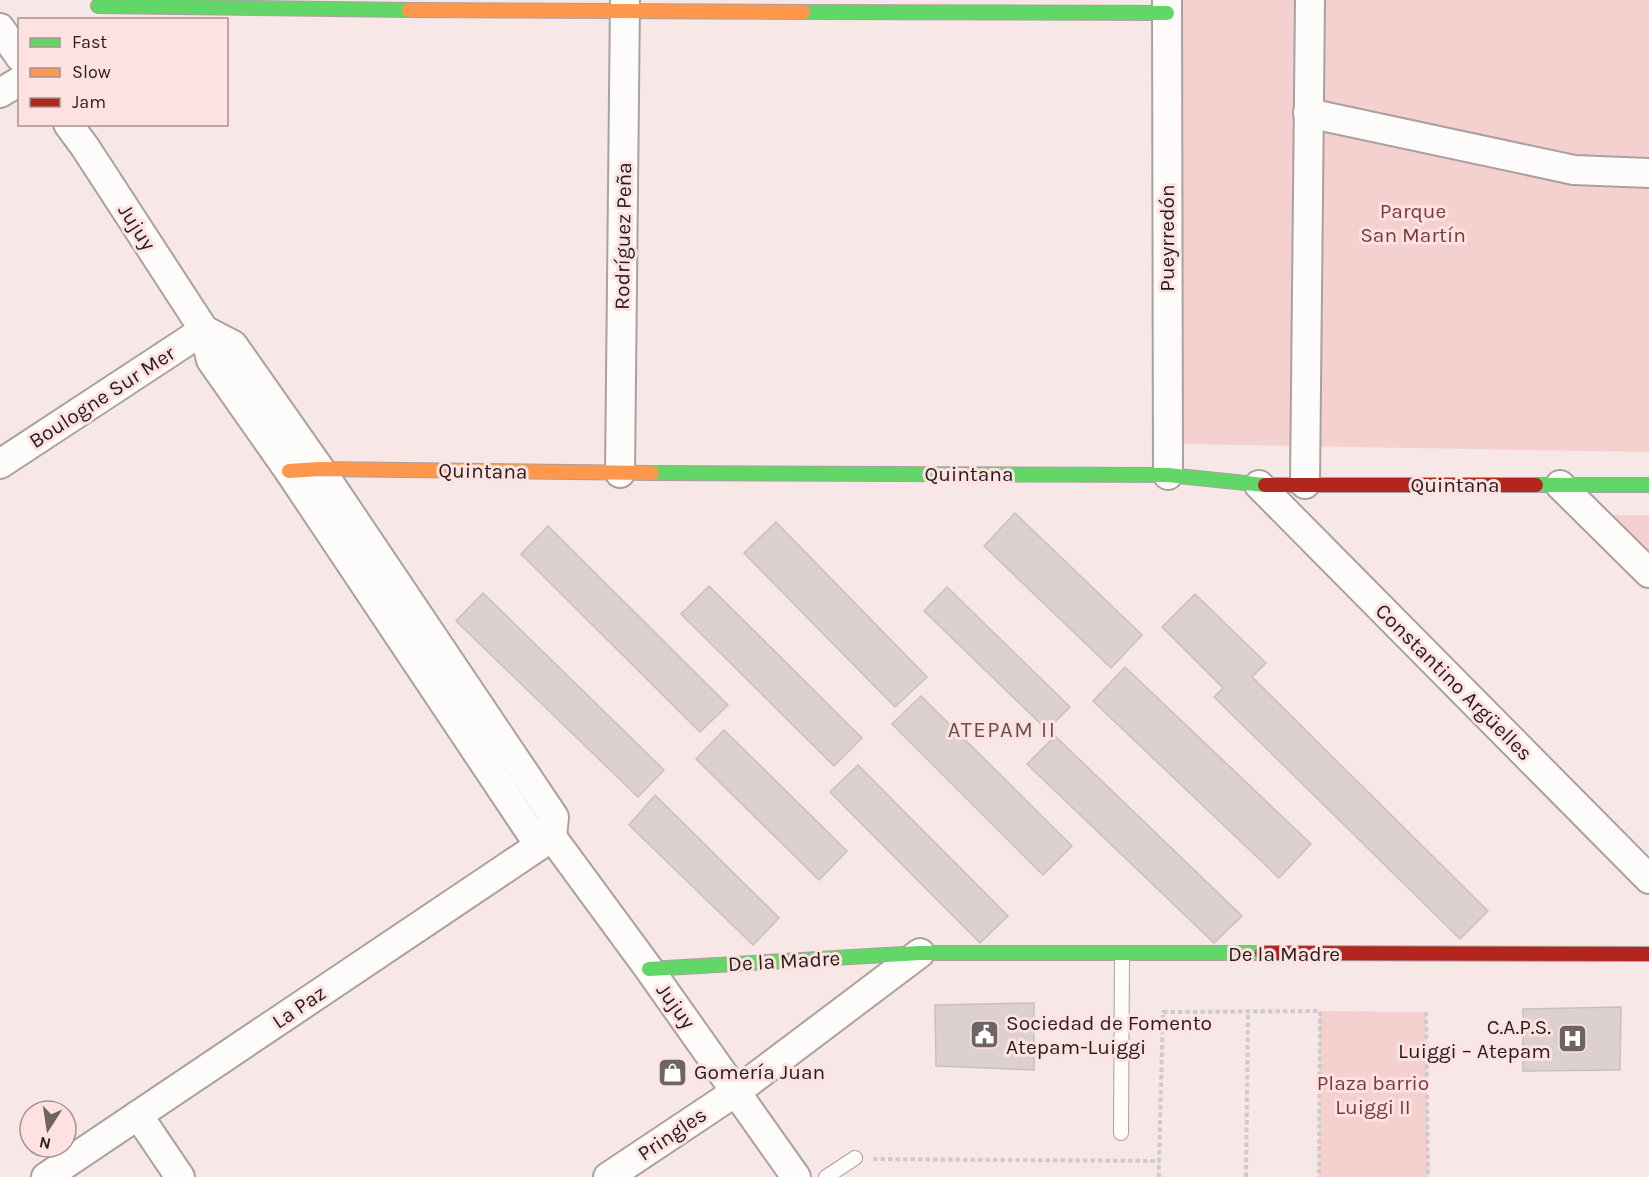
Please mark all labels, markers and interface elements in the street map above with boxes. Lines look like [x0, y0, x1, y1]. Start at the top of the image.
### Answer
legend [18, 18, 228, 126]
text: Fast [72, 31, 107, 53]
text: Slow [72, 61, 111, 83]
text: Jam [72, 91, 106, 113]
street label: Rodríguez Peña [610, 162, 636, 310]
street label: Pueyrredón [1155, 184, 1179, 292]
street label: Jujuy [113, 199, 161, 255]
park label: Parque San Martín [1360, 199, 1466, 247]
street label: Boulogne Sur Mer [25, 341, 180, 453]
street label: Quintana [438, 458, 528, 484]
street label: Quintana [924, 462, 1014, 486]
street label: Quintana [1410, 473, 1500, 497]
street label: Constantino Argüelles [1371, 599, 1537, 765]
district label: ATEPAM II [948, 717, 1056, 743]
street label: De la Madre [1228, 942, 1340, 966]
street label: De la Madre [727, 946, 841, 976]
street label: Jujuy [652, 979, 701, 1034]
street label: La Paz [268, 980, 330, 1034]
place label: Sociedad de Fomento Atepam-Luiggi [1006, 1011, 1212, 1059]
place label: C.A.P.S. Luiggi – Atepam [1398, 1015, 1551, 1063]
public building icon: Sociedad de Fomento Atepam-Luiggi [969, 1019, 1001, 1051]
hospital icon: C.A.P.S. Luiggi – Atepam [1556, 1023, 1588, 1055]
shop icon: Gomería Juan [657, 1056, 689, 1088]
place label: Gomería Juan [694, 1060, 825, 1084]
park label: Plaza barrio Luiggi II [1317, 1071, 1429, 1119]
north arrow [18, 1099, 78, 1159]
street label: Pringles [633, 1102, 711, 1166]
text: N [37, 1133, 53, 1154]

